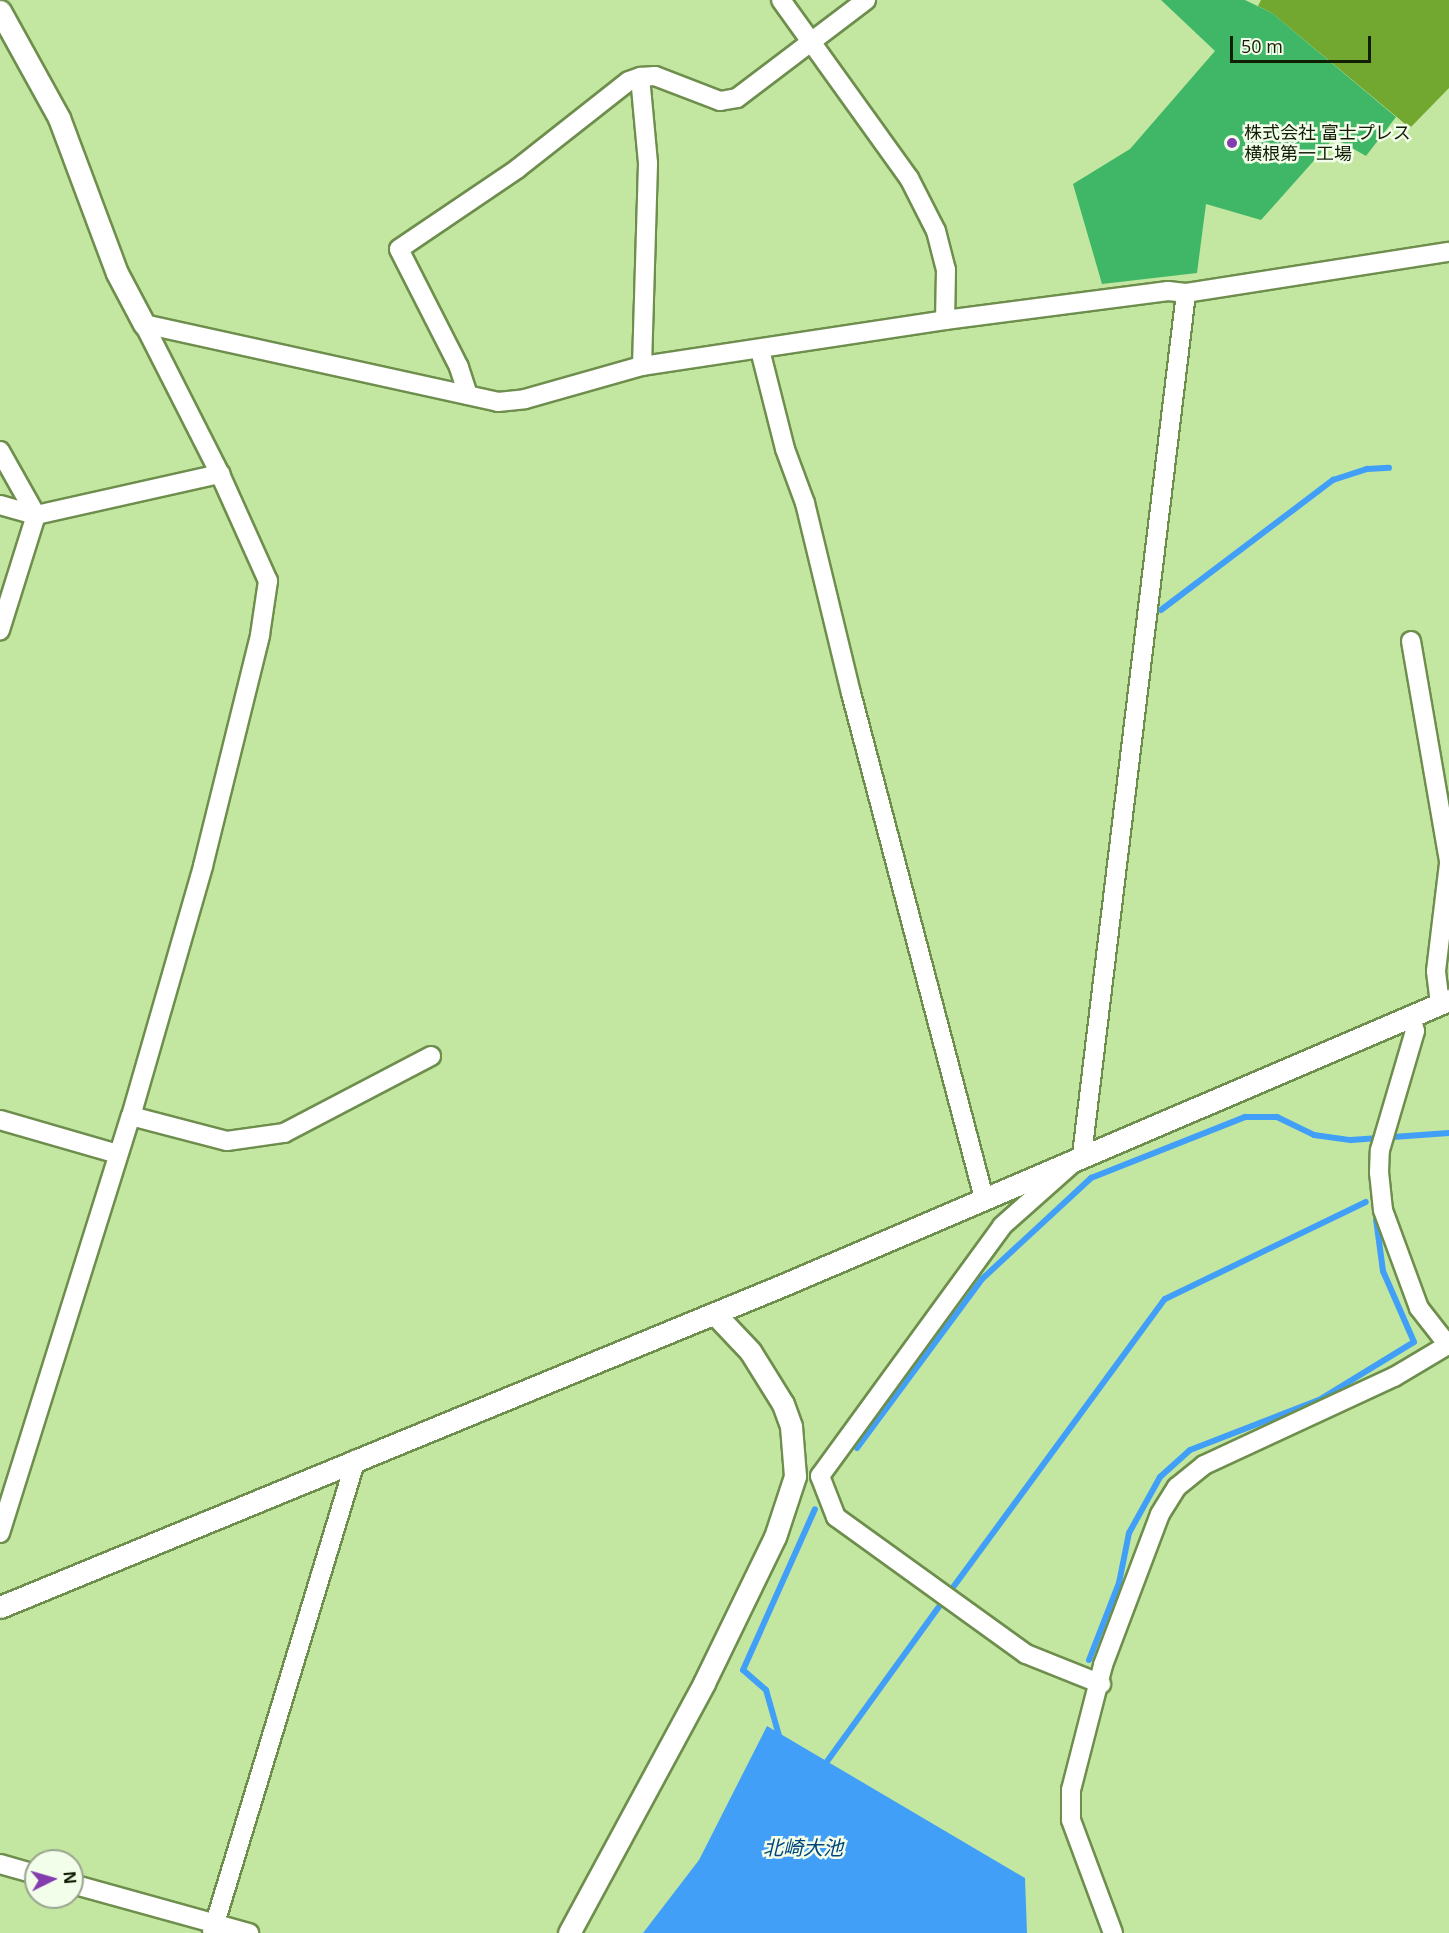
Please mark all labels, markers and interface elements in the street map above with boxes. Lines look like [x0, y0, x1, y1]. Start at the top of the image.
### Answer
scale bar [1233, 24, 1374, 62]
text: 50 m [1241, 34, 1283, 58]
place label: 株式会社 富士プレス 横根第一工場 [1244, 122, 1411, 164]
marker: 株式会社 富士プレス 横根第一工場 [1225, 136, 1239, 150]
water label: 北崎大池 [763, 1835, 843, 1859]
north arrow [24, 1849, 84, 1909]
text: N [58, 1870, 81, 1885]

